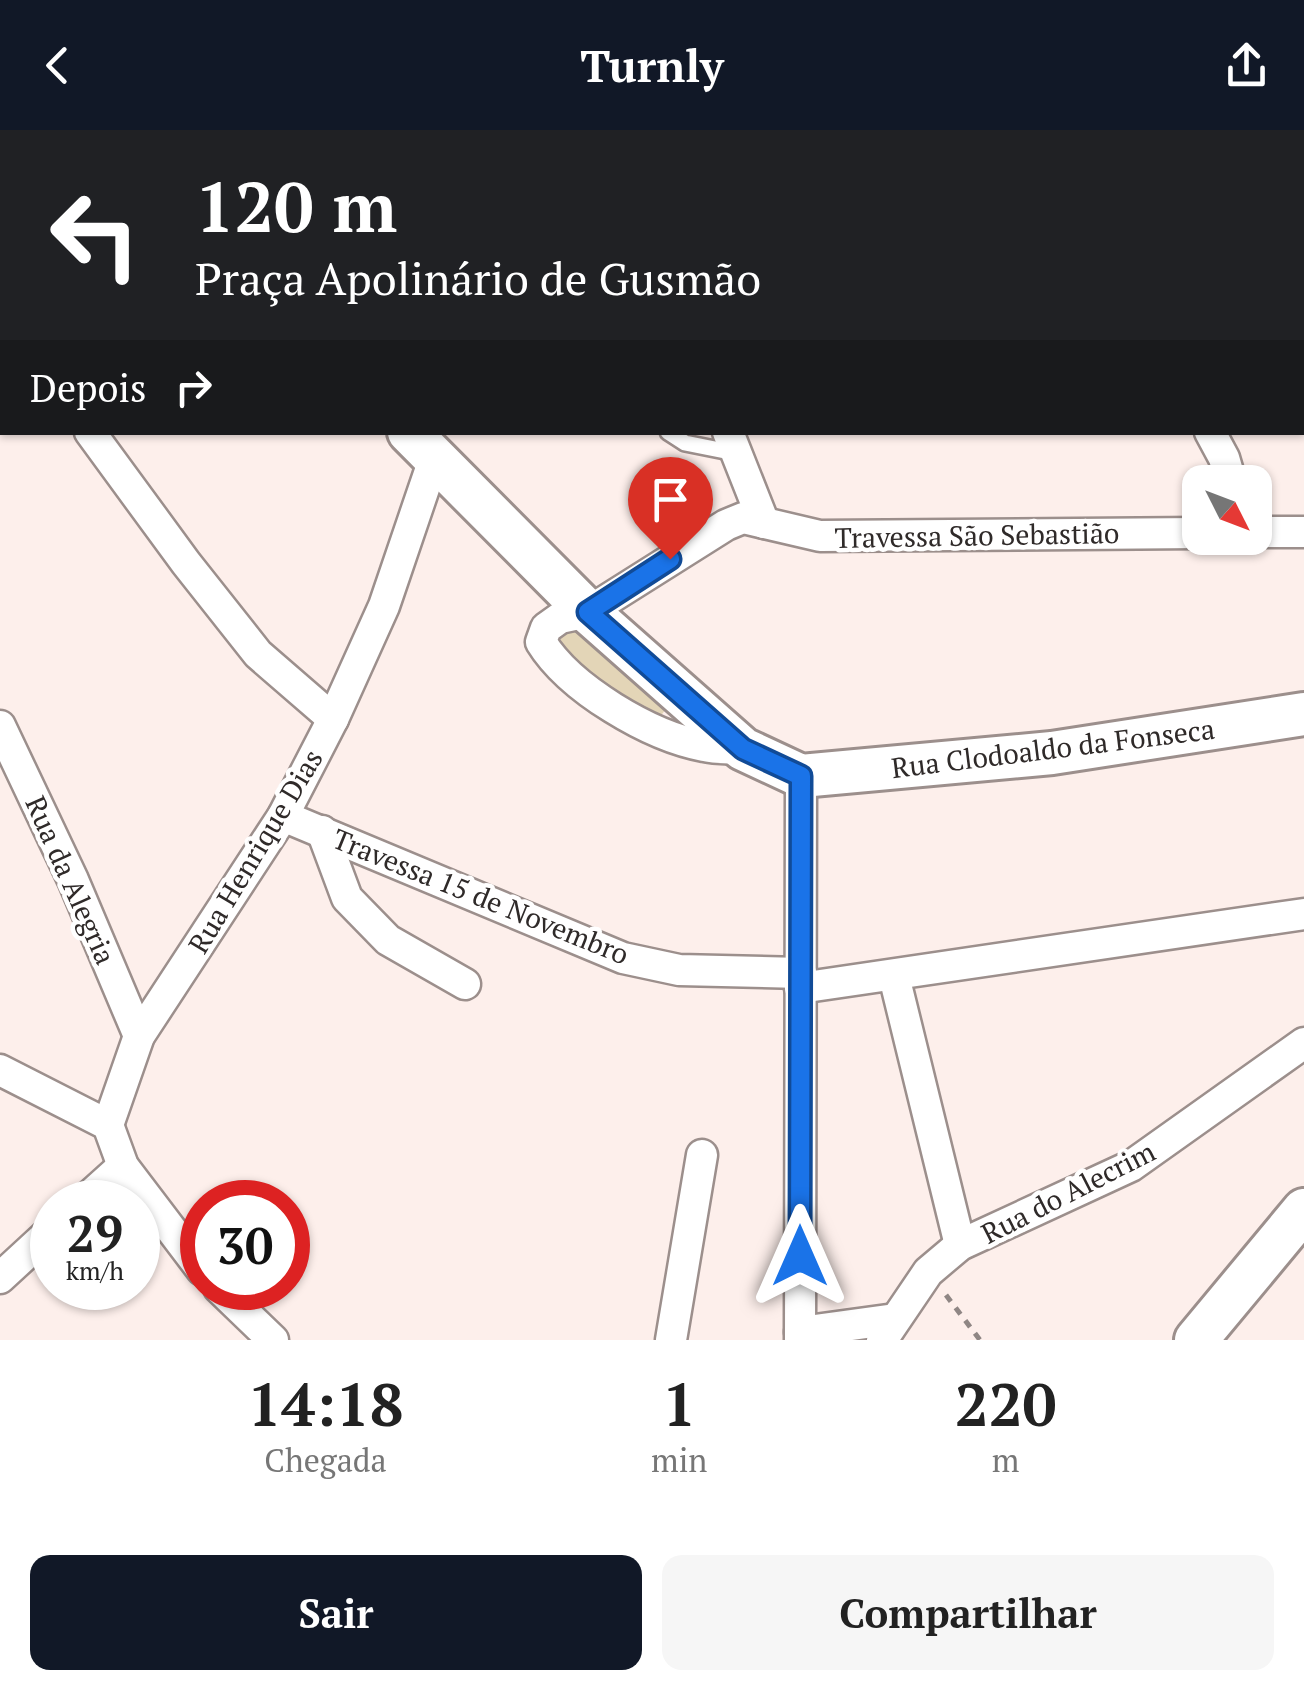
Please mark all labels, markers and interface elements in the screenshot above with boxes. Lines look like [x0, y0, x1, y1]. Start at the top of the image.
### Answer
text: Turnly [580, 35, 724, 95]
icon: back [30, 38, 85, 93]
icon: share [1219, 38, 1274, 93]
text: 120 m [195, 159, 397, 252]
icon: left [30, 170, 160, 300]
text: Praça Apolinário de Gusmão [195, 248, 761, 308]
icon: right [166, 360, 221, 415]
text: Depois [30, 363, 146, 413]
pin [628, 457, 713, 560]
north arrow [1182, 465, 1272, 555]
map controls [1182, 465, 1272, 555]
icon: arrive [643, 472, 698, 527]
street label: Travessa São Sebastião [834, 514, 1120, 556]
street label: Rua Clodoaldo da Fonseca [889, 710, 1217, 786]
street label: Rua Henrique Dias [179, 742, 331, 960]
street label: Rua da Alegria [17, 790, 125, 970]
street label: Travessa 15 de Novembro [327, 820, 635, 972]
street label: Rua do Alecrim [975, 1132, 1161, 1252]
speed limit sign: 30 [180, 1180, 310, 1310]
text: 29 [67, 1200, 123, 1266]
position arrow [748, 1204, 852, 1308]
text: km/h [66, 1254, 124, 1287]
text: 14:18 [247, 1364, 404, 1443]
text: 1 [662, 1364, 696, 1443]
text: 220 [955, 1364, 1057, 1443]
text: Chegada [264, 1439, 387, 1481]
text: min [651, 1439, 707, 1481]
text: m [992, 1439, 1019, 1481]
button: Sair [30, 1555, 642, 1670]
button: Compartilhar [662, 1555, 1274, 1670]

